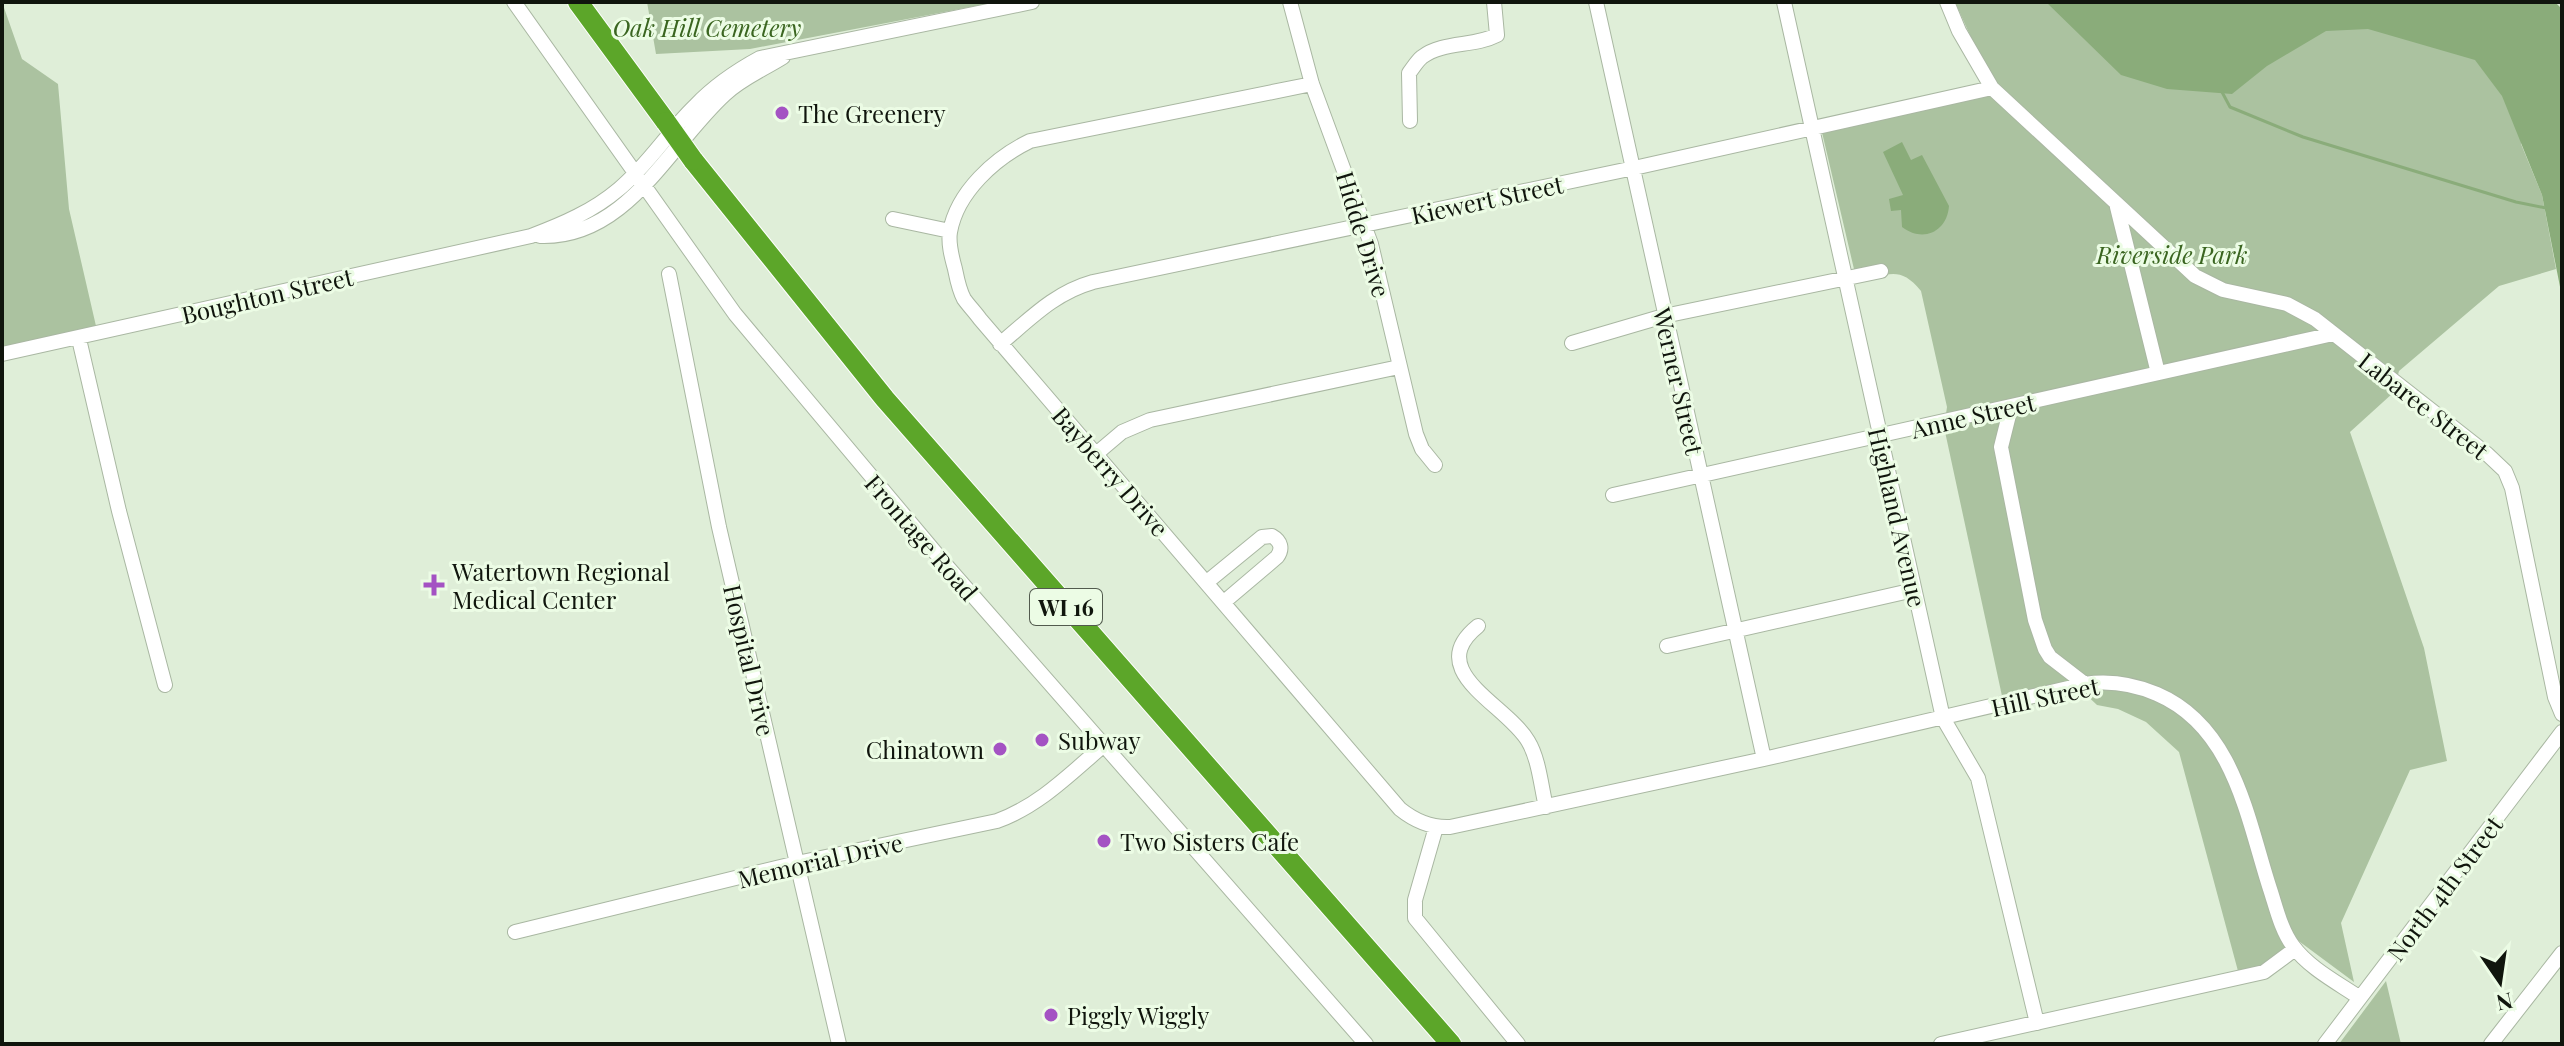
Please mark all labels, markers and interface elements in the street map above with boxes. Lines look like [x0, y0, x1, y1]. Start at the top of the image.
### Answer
park label: Oak Hill Cemetery [613, 11, 801, 43]
place label: The Greenery [798, 97, 946, 129]
marker: The Greenery [773, 104, 791, 122]
street label: Hidde Drive [1330, 167, 1398, 301]
street label: Kiewert Street [1408, 167, 1566, 231]
park label: Riverside Park [2095, 238, 2248, 270]
street label: Boughton Street [178, 260, 356, 330]
street label: Werner Street [1646, 303, 1712, 458]
street label: Labaree Street [2353, 344, 2496, 466]
street label: Anne Street [1907, 385, 2039, 445]
street label: Bayberry Drive [1046, 399, 1176, 543]
street label: Highland Avenue [1862, 424, 1934, 610]
street label: Frontage Road [858, 467, 986, 607]
place label: Watertown Regional Medical Center [451, 555, 670, 615]
marker: Watertown Regional Medical Center [423, 574, 445, 596]
street label: Hospital Drive [717, 581, 783, 739]
road number: WI 16 [1030, 589, 1102, 625]
street label: Hill Street [1988, 669, 2102, 723]
place label: Subway [1058, 724, 1141, 756]
marker: Subway [1033, 731, 1051, 749]
place label: Chinatown [866, 733, 984, 765]
marker: Chinatown [991, 740, 1009, 758]
street label: North 4th Street [2379, 809, 2509, 967]
street label: Memorial Drive [734, 825, 906, 895]
place label: Two Sisters Cafe [1120, 825, 1299, 857]
marker: Two Sisters Cafe [1095, 832, 1113, 850]
north arrow [2460, 942, 2540, 1022]
text: N [2494, 986, 2516, 1019]
place label: Piggly Wiggly [1067, 999, 1209, 1031]
marker: Piggly Wiggly [1042, 1006, 1060, 1024]

